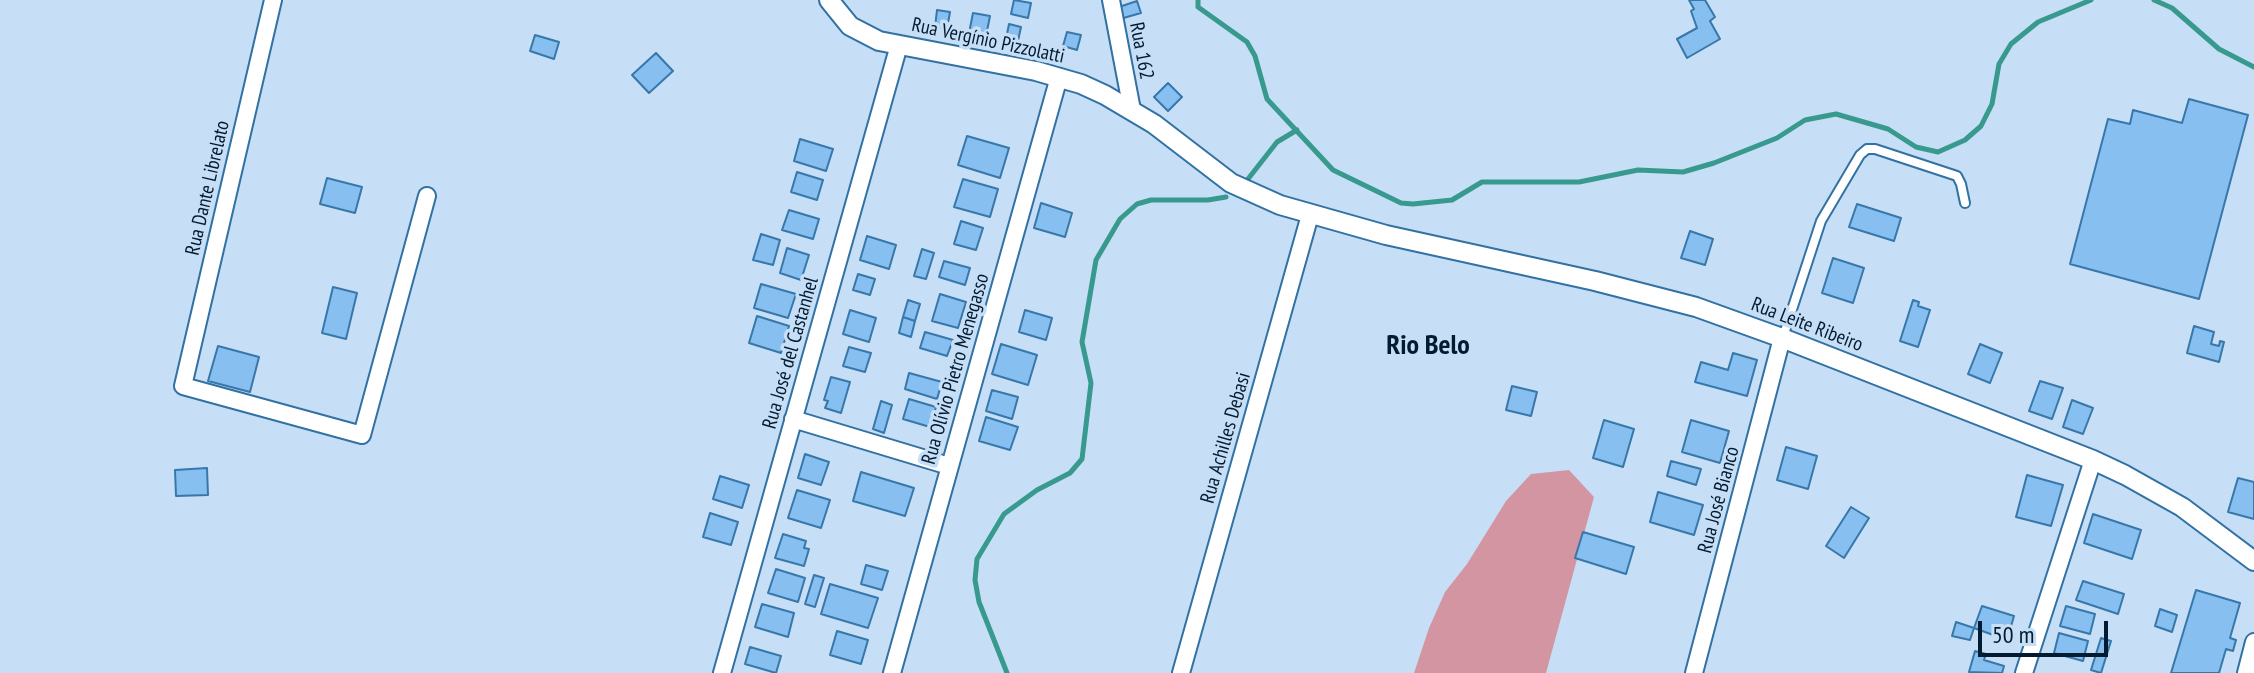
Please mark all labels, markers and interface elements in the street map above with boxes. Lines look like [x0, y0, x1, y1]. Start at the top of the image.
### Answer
street label: Rua Vergínio Pizzolatti [909, 13, 1067, 69]
street label: Rua 162 [1124, 20, 1158, 82]
street label: Rua Dante Librelato [181, 118, 235, 258]
street label: Rua Olívio Pietro Menegasso [917, 271, 995, 467]
street label: Rua José del Castanhel [758, 274, 824, 432]
street label: Rua Leite Ribeiro [1748, 293, 1866, 357]
district label: Rio Belo [1386, 329, 1470, 363]
street label: Rua Achilles Debasi [1196, 370, 1256, 506]
street label: Rua José Bianco [1693, 444, 1745, 556]
scale bar [1982, 605, 2112, 655]
text: 50 m [1992, 619, 2034, 650]

